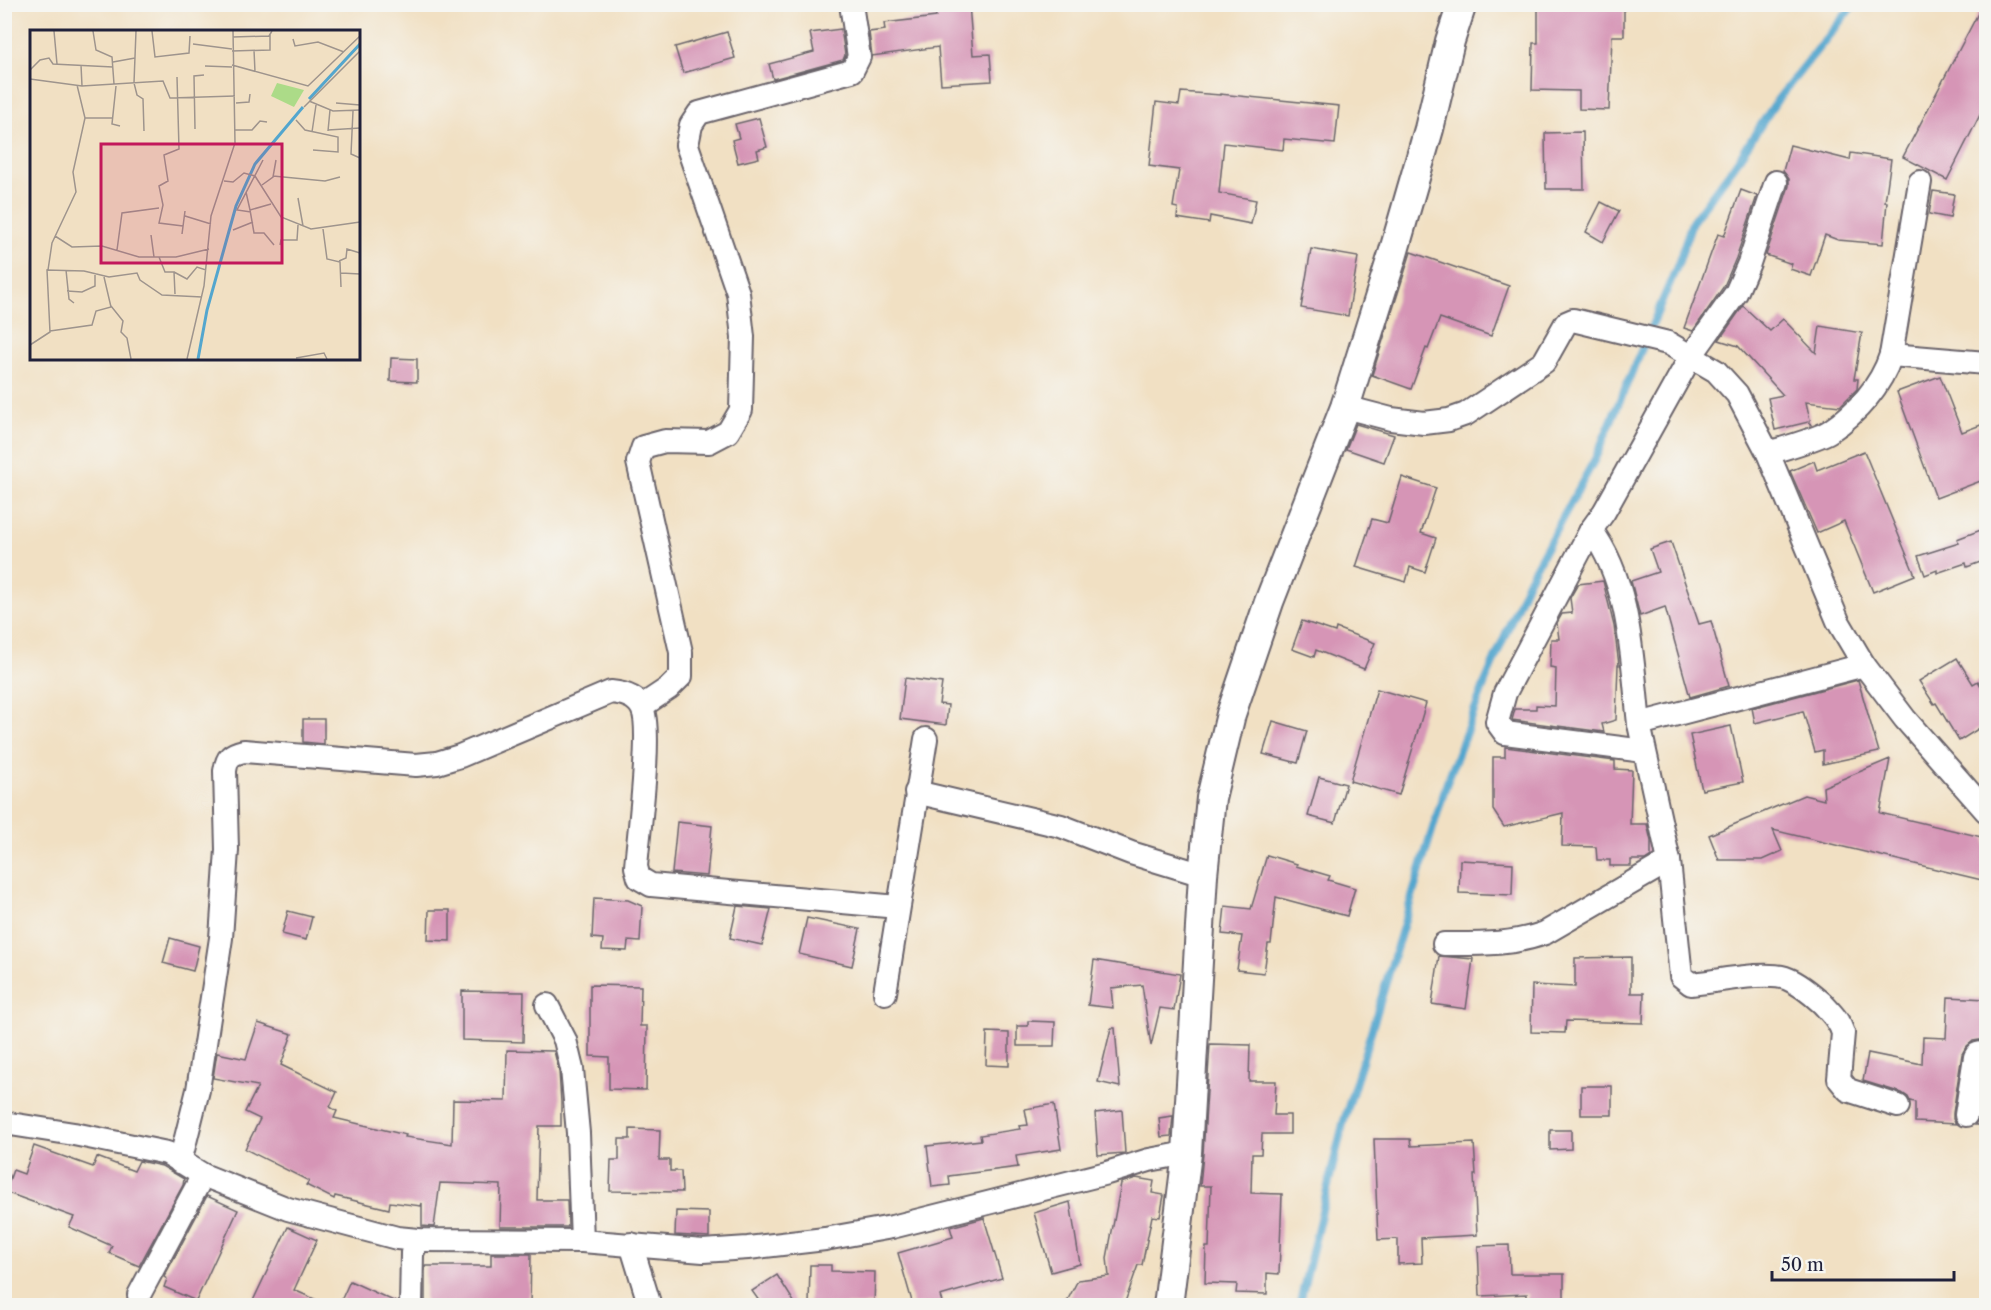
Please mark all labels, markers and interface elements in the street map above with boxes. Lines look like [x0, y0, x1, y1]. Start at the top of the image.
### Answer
inset map [30, 30, 360, 360]
scale bar [1772, 1244, 1954, 1282]
text: 50 m [1781, 1254, 1824, 1276]

